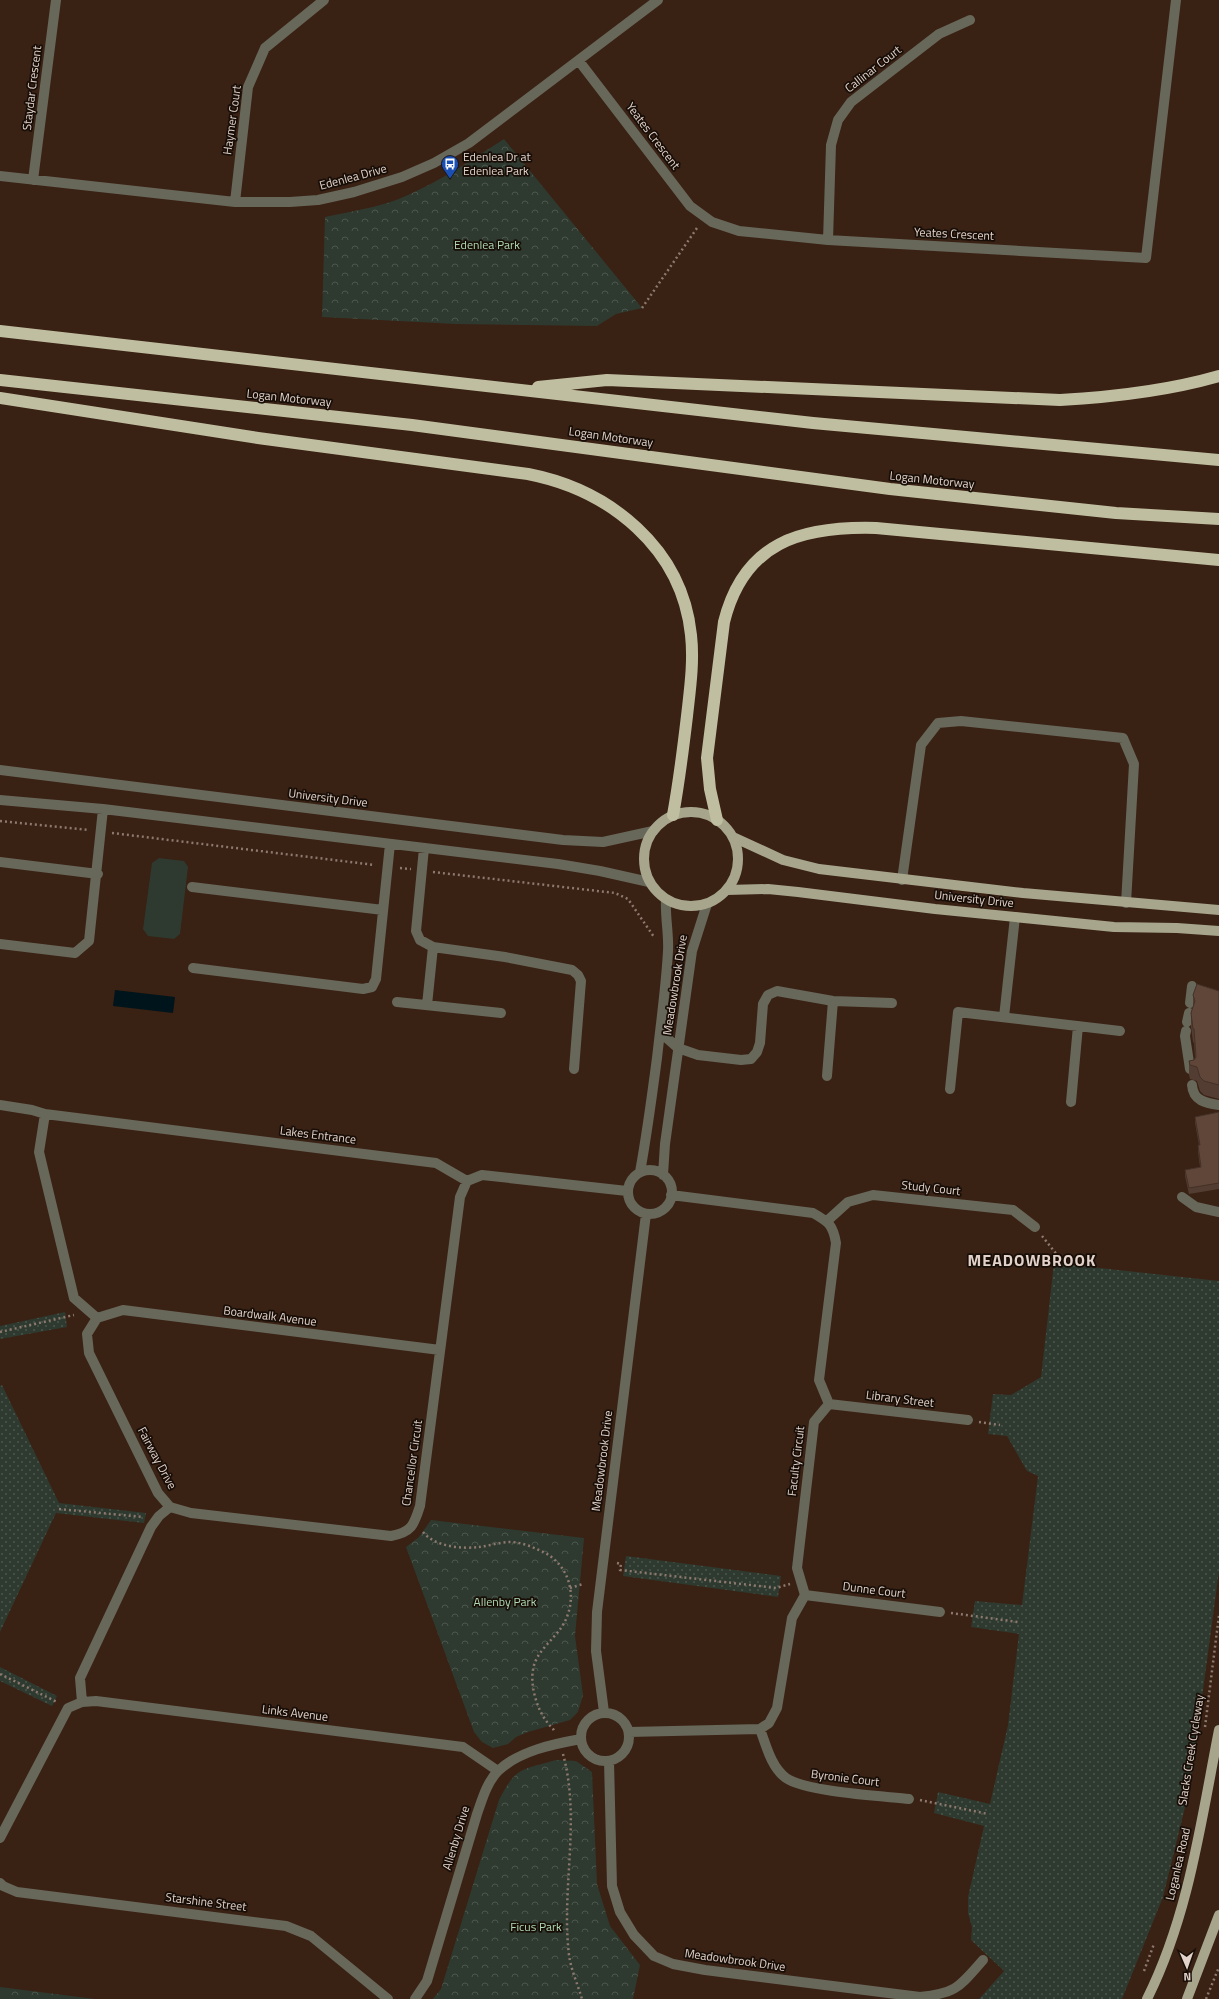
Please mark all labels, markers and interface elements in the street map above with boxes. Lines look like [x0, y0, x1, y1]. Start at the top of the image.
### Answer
street label: Callinar Court [840, 40, 906, 97]
street label: Staydar Crescent [17, 44, 46, 131]
street label: Haymer Court [217, 83, 246, 156]
street label: Yeates Crescent [622, 98, 686, 174]
place label: Edenlea Dr at Edenlea Park [463, 147, 531, 180]
bus stop icon: Edenlea Dr at Edenlea Park [440, 154, 460, 179]
street label: Edenlea Drive [317, 158, 389, 195]
street label: Yeates Crescent [913, 222, 995, 245]
park label: Edenlea Park [454, 235, 520, 254]
street label: Logan Motorway [246, 384, 333, 411]
street label: Logan Motorway [568, 421, 655, 452]
street label: Logan Motorway [889, 466, 976, 493]
street label: University Drive [287, 783, 369, 812]
street label: University Drive [933, 885, 1015, 912]
street label: Meadowbrook Drive [657, 933, 692, 1037]
street label: Lakes Entrance [279, 1120, 357, 1149]
street label: Study Court [901, 1175, 962, 1200]
district label: MEADOWBROOK [968, 1248, 1096, 1272]
street label: Boardwalk Avenue [222, 1300, 318, 1331]
street label: Library Street [865, 1385, 936, 1412]
street label: Meadowbrook Drive [586, 1409, 617, 1512]
street label: Chancellor Circuit [396, 1418, 427, 1507]
street label: Fairway Drive [133, 1423, 182, 1492]
street label: Faculty Circuit [782, 1424, 809, 1497]
street label: Dunne Court [842, 1576, 907, 1603]
park label: Allenby Park [474, 1592, 537, 1611]
street label: Slacks Creek Cycleway [1172, 1693, 1209, 1807]
street label: Links Avenue [261, 1699, 329, 1726]
street label: Byronie Court [810, 1764, 881, 1791]
street label: Allenby Drive [437, 1803, 474, 1872]
street label: Loganlea Road [1160, 1826, 1195, 1902]
street label: Starshine Street [164, 1887, 248, 1916]
park label: Ficus Park [510, 1917, 562, 1936]
street label: Meadowbrook Drive [683, 1943, 787, 1976]
north arrow [1167, 1947, 1207, 1987]
text: N [1183, 1969, 1191, 1985]

